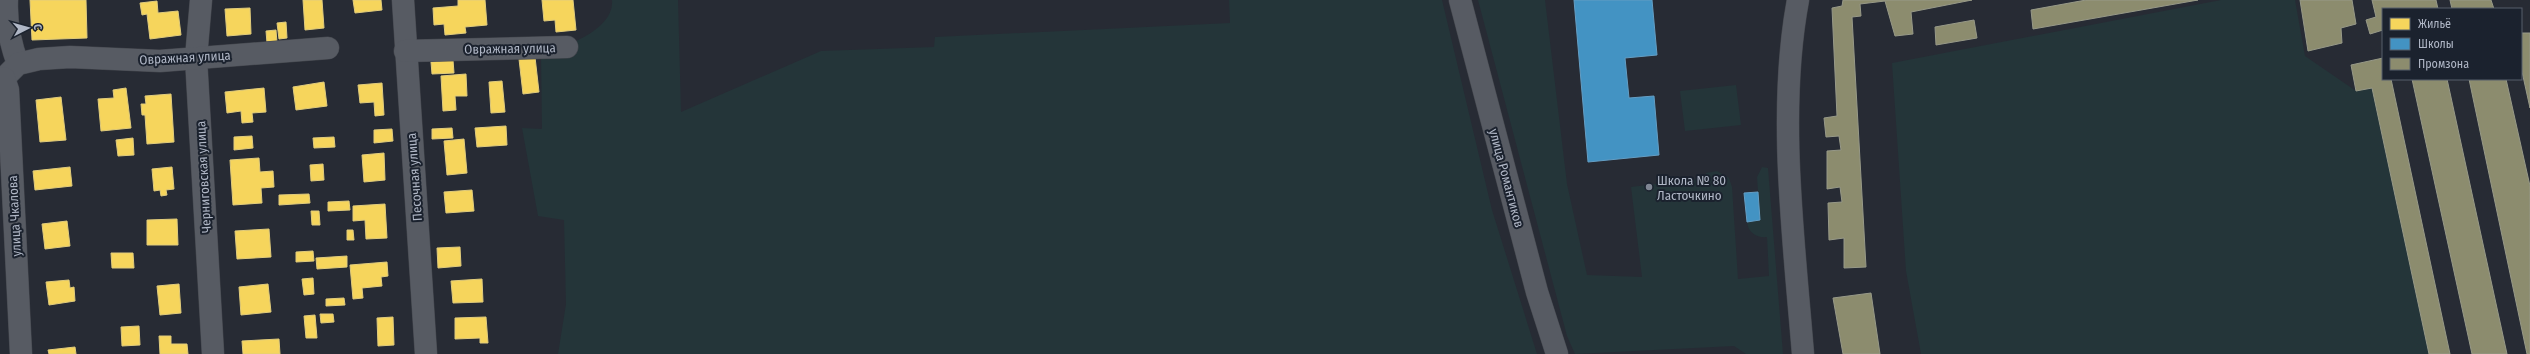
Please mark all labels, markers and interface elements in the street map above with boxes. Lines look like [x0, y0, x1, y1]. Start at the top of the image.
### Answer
north arrow [8, 8, 48, 48]
legend [2382, 8, 2522, 80]
text: Жильё [2418, 17, 2451, 31]
text: С [31, 23, 44, 31]
text: Школы [2418, 37, 2454, 51]
street label: Овражная улица [464, 40, 556, 57]
street label: Овражная улица [139, 48, 231, 67]
text: Промзона [2418, 57, 2469, 71]
street label: Черниговская улица [193, 121, 214, 233]
street label: улица Романтиков [1486, 127, 1527, 229]
street label: Песочная улица [404, 132, 425, 221]
place label: Школа № 80 Ласточкино [1657, 173, 1726, 203]
street label: улица Чкалова [5, 175, 24, 257]
marker: Школа № 80 Ласточкино [1644, 182, 1654, 192]

